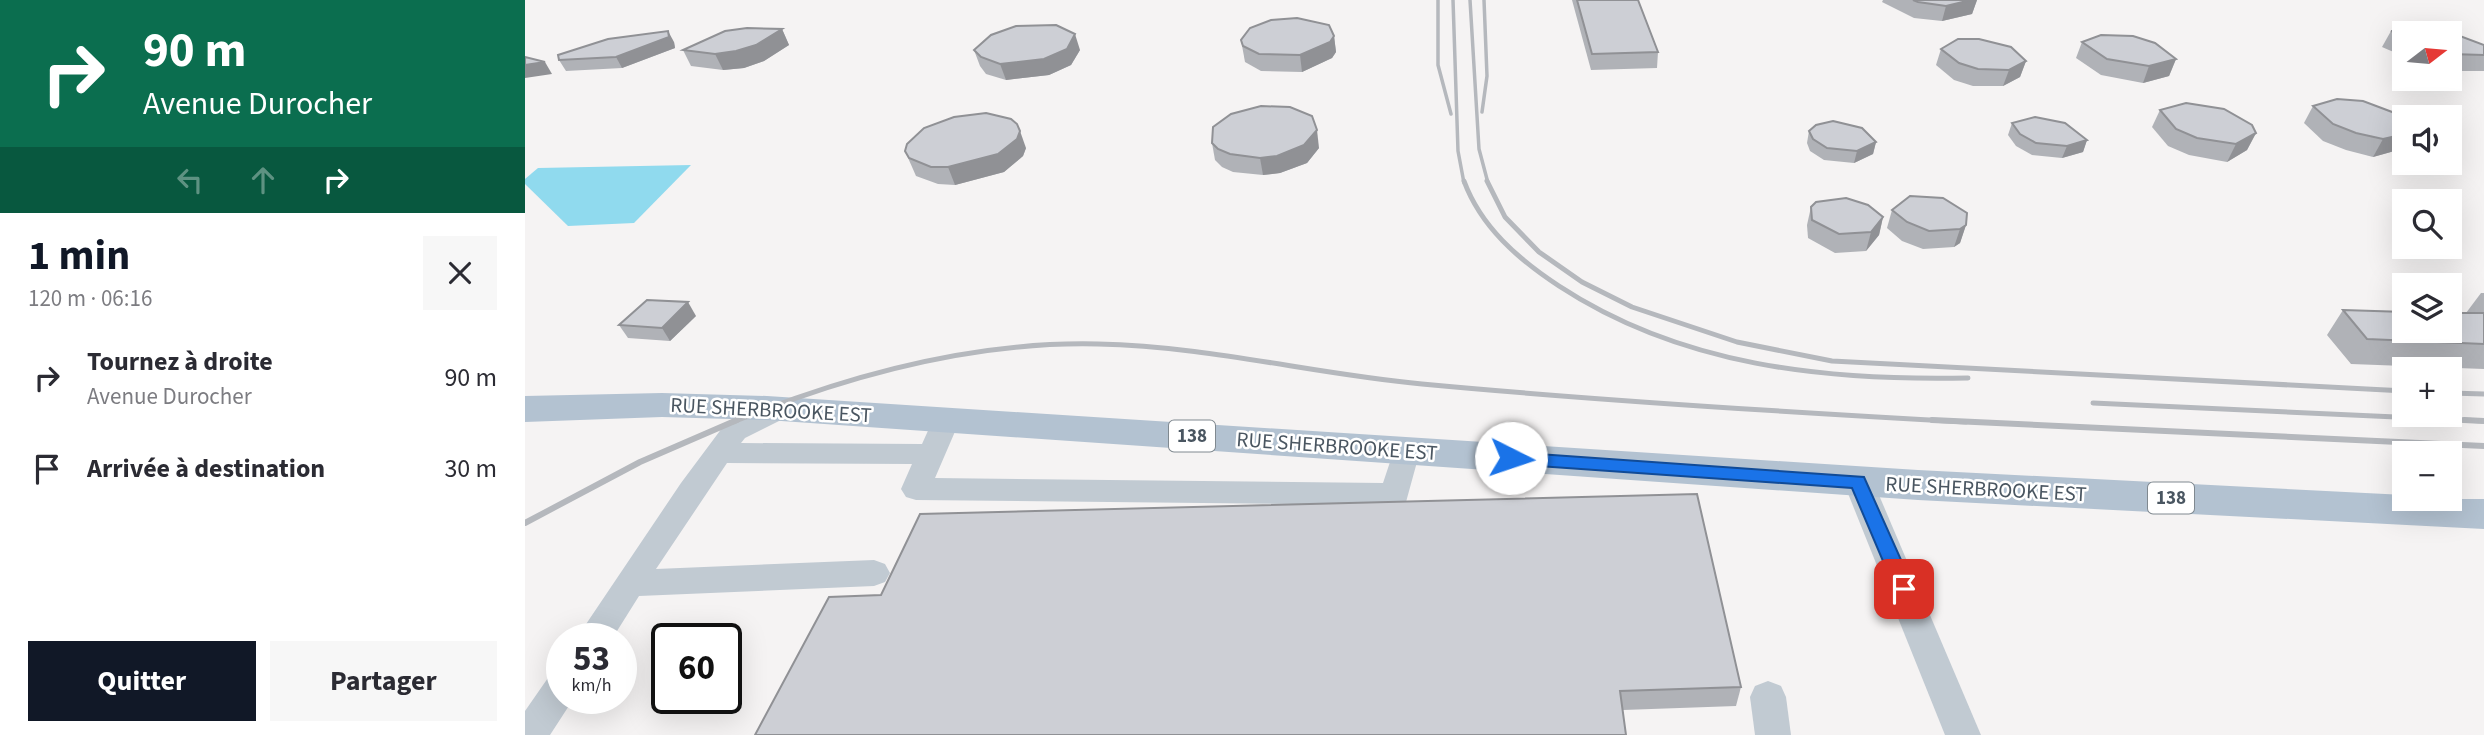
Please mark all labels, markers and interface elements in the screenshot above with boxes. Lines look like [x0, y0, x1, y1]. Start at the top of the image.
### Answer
text: 90 m [143, 16, 247, 86]
north arrow [2392, 21, 2462, 91]
map controls [2392, 21, 2462, 511]
icon: right [28, 28, 119, 119]
text: Avenue Durocher [143, 81, 372, 127]
button: sound [2392, 105, 2462, 175]
icon: left [171, 161, 209, 199]
icon: ahead [244, 161, 282, 199]
icon: right [317, 161, 355, 199]
button: search [2392, 189, 2462, 259]
text: 1 min [28, 226, 130, 286]
button: close [423, 236, 497, 310]
button: layers [2392, 273, 2462, 343]
text: 120 m · 06:16 [28, 282, 152, 315]
text: Tournez à droite [87, 343, 273, 380]
button: + [2392, 357, 2462, 427]
icon: right [28, 359, 66, 397]
text: 90 m [444, 359, 497, 396]
text: Avenue Durocher [87, 380, 252, 413]
street label: RUE SHERBROOKE EST [670, 390, 872, 430]
road number: 138 [1169, 420, 1215, 452]
position arrow [1474, 421, 1548, 495]
street label: RUE SHERBROOKE EST [1235, 424, 1439, 468]
button: − [2392, 441, 2462, 511]
icon: arrive [28, 450, 66, 488]
text: Arrivée à destination [87, 450, 325, 487]
text: 30 m [444, 450, 497, 487]
street label: RUE SHERBROOKE EST [1885, 469, 2087, 509]
road number: 138 [2148, 482, 2194, 513]
pin [1874, 559, 1934, 619]
icon: arrive [1885, 570, 1923, 608]
speed limit sign: 60 [651, 623, 742, 714]
text: 53 [573, 634, 610, 684]
button: Quitter [28, 641, 256, 721]
button: Partager [270, 641, 497, 721]
text: km/h [572, 673, 611, 698]

